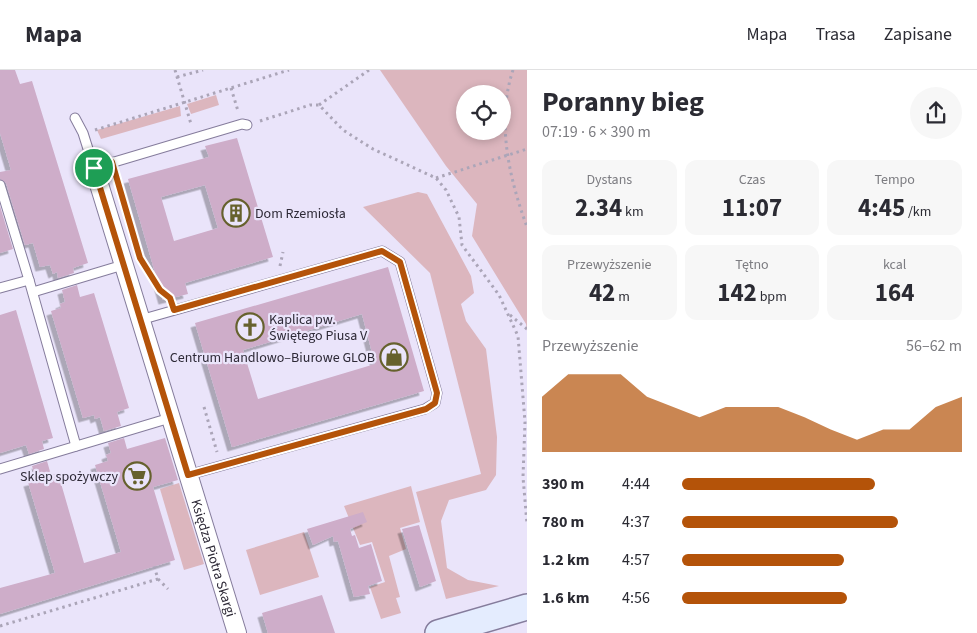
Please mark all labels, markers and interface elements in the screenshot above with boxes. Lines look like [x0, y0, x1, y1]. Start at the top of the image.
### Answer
text: Mapa [25, 17, 82, 52]
text: Mapa [746, 22, 787, 47]
text: Trasa [815, 22, 856, 47]
text: Zapisane [884, 22, 952, 47]
text: Poranny bieg [542, 82, 704, 122]
map controls [456, 85, 511, 140]
button: locate [456, 85, 511, 140]
button: share [910, 87, 962, 139]
text: 07:19 · 6 × 390 m [542, 121, 651, 143]
pin [73, 147, 115, 189]
icon: arrive [80, 154, 108, 182]
text: Dystans [586, 170, 632, 190]
text: Czas [739, 170, 765, 190]
text: Tempo [874, 170, 915, 190]
text: 2.34 [575, 190, 622, 226]
text: 11:07 [722, 190, 782, 226]
text: 4:45 [858, 190, 905, 226]
building icon: Dom Rzemiosła [221, 198, 251, 228]
text: km [622, 202, 644, 222]
text: /km [905, 202, 931, 222]
place label: Dom Rzemiosła [255, 204, 346, 224]
text: Przewyższenie [567, 255, 652, 275]
text: Tętno [735, 255, 769, 275]
text: kcal [883, 255, 906, 275]
text: 42 [589, 275, 615, 311]
text: 142 [717, 275, 757, 311]
text: 164 [875, 275, 914, 311]
text: m [615, 287, 630, 307]
text: bpm [757, 287, 787, 307]
place label: Kaplica pw. Świętego Piusa V [269, 310, 368, 346]
church icon: Kaplica pw. Świętego Piusa V [235, 312, 265, 342]
text: Przewyższenie [542, 335, 639, 357]
text: 56–62 m [906, 335, 962, 357]
shop icon: Centrum Handlowo–Biurowe GLOB [379, 342, 409, 372]
place label: Centrum Handlowo–Biurowe GLOB [170, 348, 375, 368]
supermarket icon: Sklep spożywczy [122, 461, 152, 491]
place label: Sklep spożywczy [20, 467, 118, 487]
text: 390 m [542, 473, 584, 495]
text: 4:44 [622, 473, 650, 495]
street label: Księdza Piotra Skargi [185, 497, 240, 620]
text: 780 m [542, 511, 584, 533]
text: 4:37 [622, 511, 650, 533]
text: 1.2 km [542, 549, 589, 571]
text: 4:57 [622, 549, 650, 571]
text: 1.6 km [542, 587, 589, 609]
text: 4:56 [622, 587, 650, 609]

